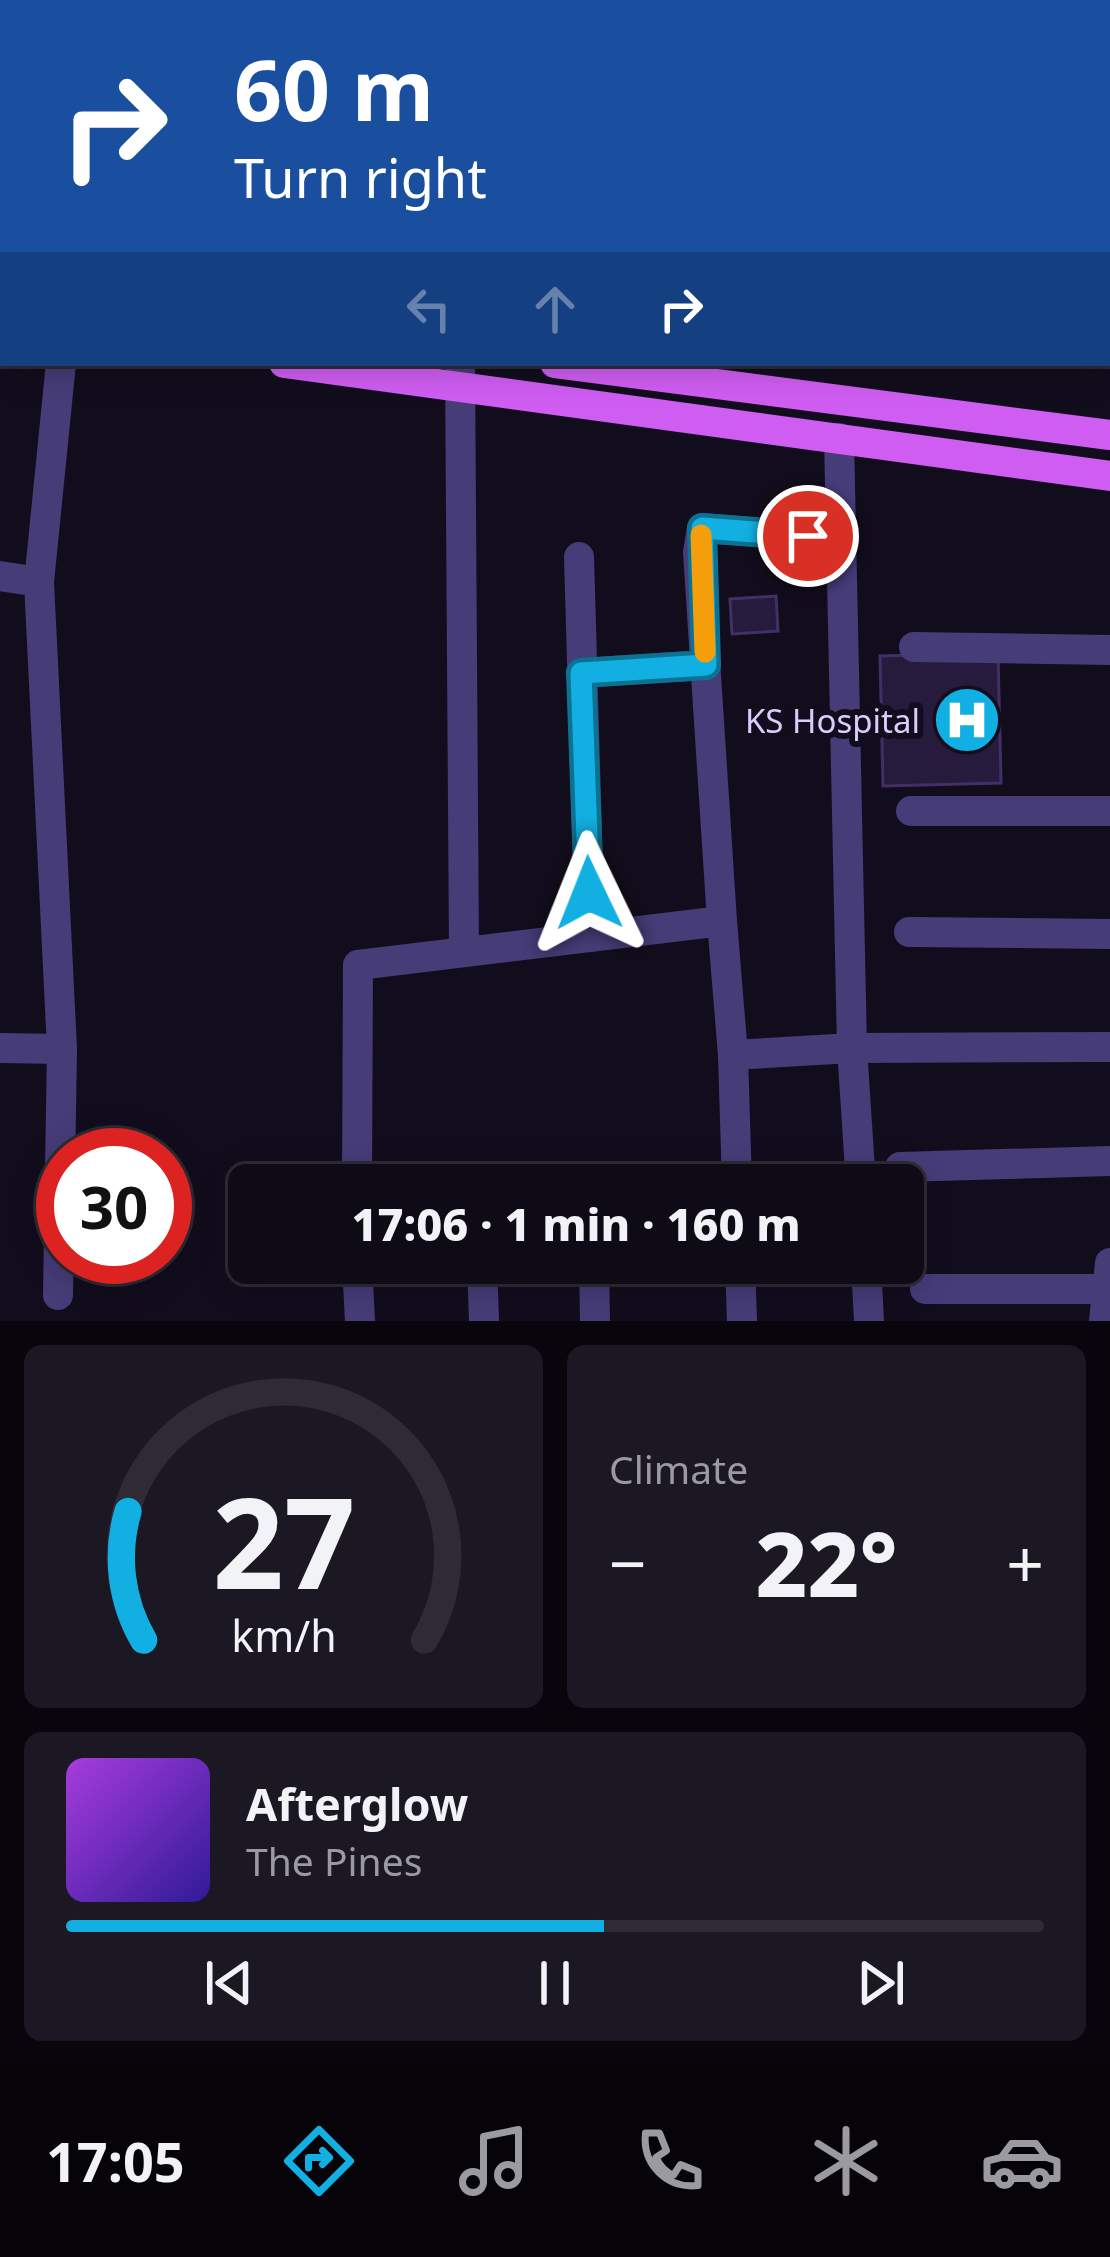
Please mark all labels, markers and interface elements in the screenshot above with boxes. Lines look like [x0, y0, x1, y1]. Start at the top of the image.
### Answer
text: 60 m [234, 31, 434, 146]
icon: right [36, 48, 192, 204]
text: Turn right [234, 140, 487, 214]
icon: left [396, 276, 462, 342]
icon: ahead [522, 276, 588, 342]
icon: right [648, 276, 714, 342]
pin [757, 485, 859, 587]
icon: arrive [775, 503, 841, 569]
hospital icon: KS Hospital [932, 685, 1002, 755]
place label: KS Hospital [745, 698, 920, 743]
position arrow [526, 830, 652, 956]
speed limit sign: 30 [36, 1128, 192, 1284]
text: 17:06 · 1 min · 160 m [351, 1193, 801, 1254]
text: Climate [609, 1442, 748, 1495]
text: 27 [212, 1456, 355, 1626]
text: 22° [755, 1501, 898, 1623]
text: − [609, 1517, 647, 1607]
text: + [1006, 1517, 1044, 1607]
text: km/h [231, 1605, 336, 1664]
text: Afterglow [246, 1773, 468, 1834]
text: The Pines [246, 1834, 422, 1887]
icon: previous [196, 1950, 262, 2016]
icon: pause [522, 1950, 588, 2016]
icon: next [848, 1950, 914, 2016]
icon: directions [277, 2119, 361, 2203]
icon: music [452, 2119, 536, 2203]
icon: phone [628, 2119, 712, 2203]
icon: climate [804, 2119, 888, 2203]
icon: car [980, 2119, 1064, 2203]
text: 17:05 [46, 2124, 185, 2198]

